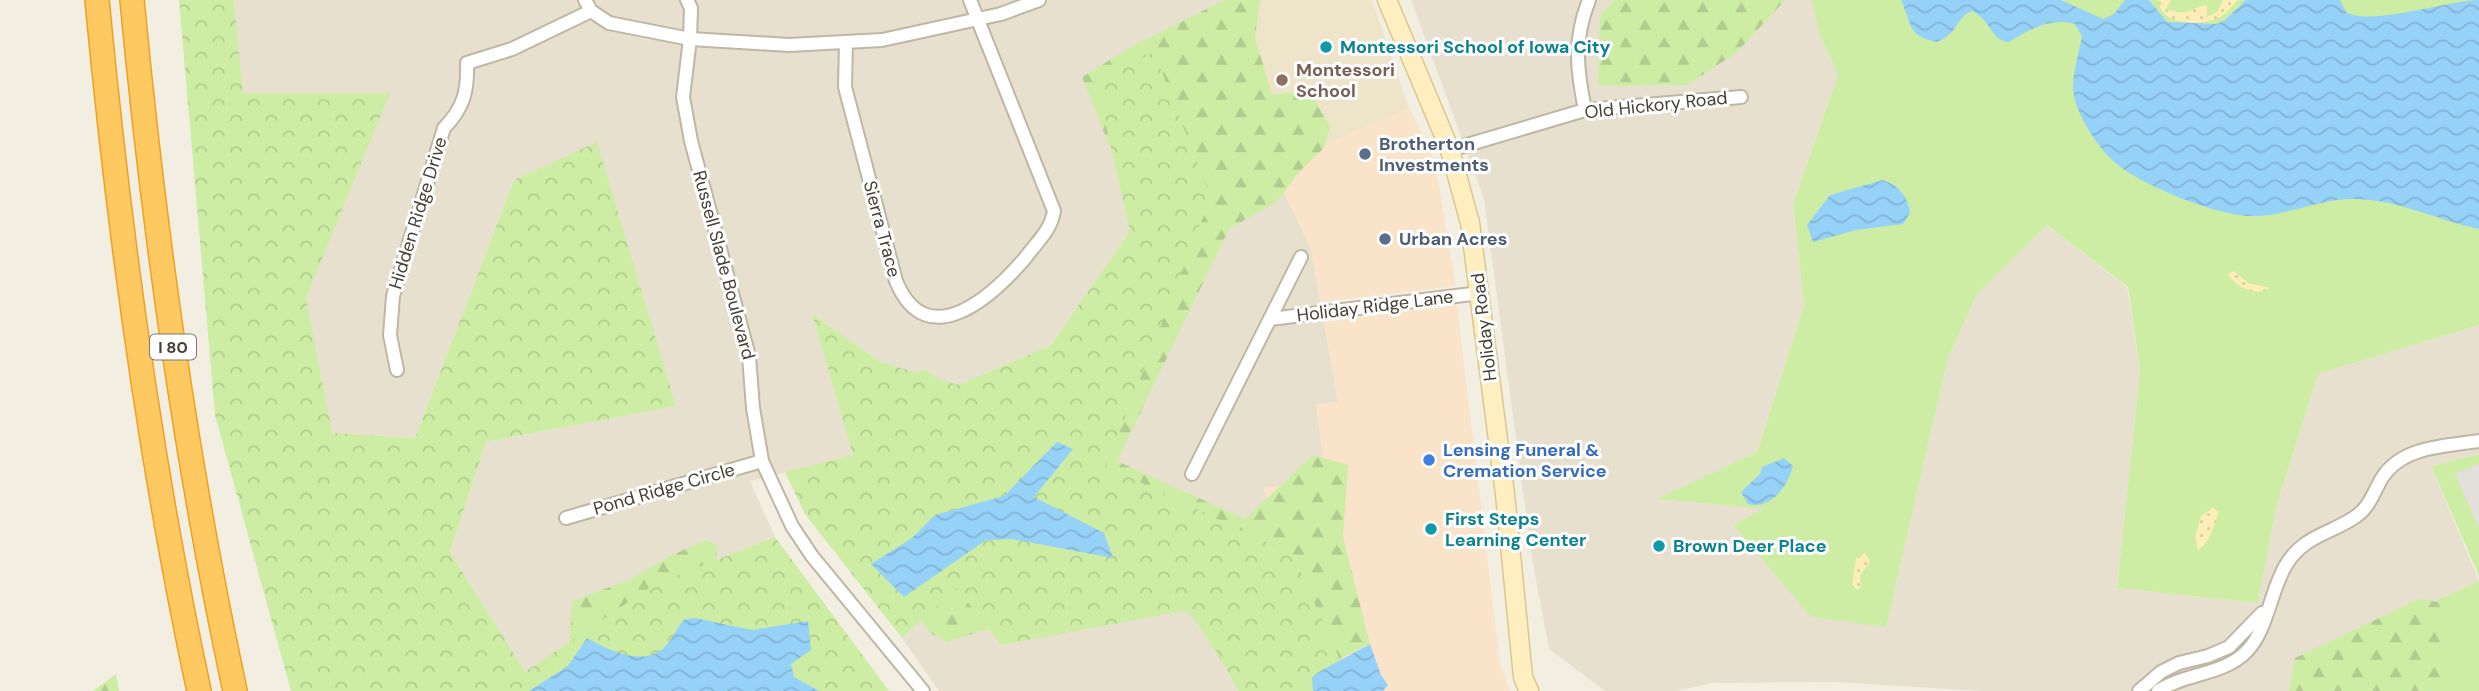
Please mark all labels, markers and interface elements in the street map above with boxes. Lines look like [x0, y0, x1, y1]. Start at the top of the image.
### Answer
place label: Montessori School of Iowa City [1340, 35, 1611, 59]
marker: Montessori School of Iowa City [1318, 39, 1334, 55]
place label: Montessori School [1296, 58, 1395, 103]
marker: Montessori School [1274, 72, 1290, 88]
street label: Old Hickory Road [1583, 86, 1729, 124]
place label: Brotherton Investments [1379, 132, 1489, 177]
street label: Hidden Ridge Drive [383, 134, 453, 292]
marker: Brotherton Investments [1357, 146, 1373, 162]
street label: Russell Slade Boulevard [687, 168, 761, 362]
street label: Sierra Trace [858, 178, 906, 280]
place label: Urban Acres [1399, 227, 1507, 251]
marker: Urban Acres [1377, 231, 1393, 247]
street label: Holiday Road [1465, 272, 1503, 382]
street label: Holiday Ridge Lane [1295, 284, 1455, 328]
road number: I 80 [150, 334, 196, 360]
place label: Lensing Funeral & Cremation Service [1443, 438, 1607, 483]
marker: Lensing Funeral & Cremation Service [1421, 452, 1437, 468]
street label: Pond Ridge Circle [590, 457, 738, 521]
place label: First Steps Learning Center [1445, 507, 1586, 552]
marker: First Steps Learning Center [1423, 521, 1439, 537]
place label: Brown Deer Place [1673, 534, 1827, 558]
marker: Brown Deer Place [1651, 538, 1667, 554]

